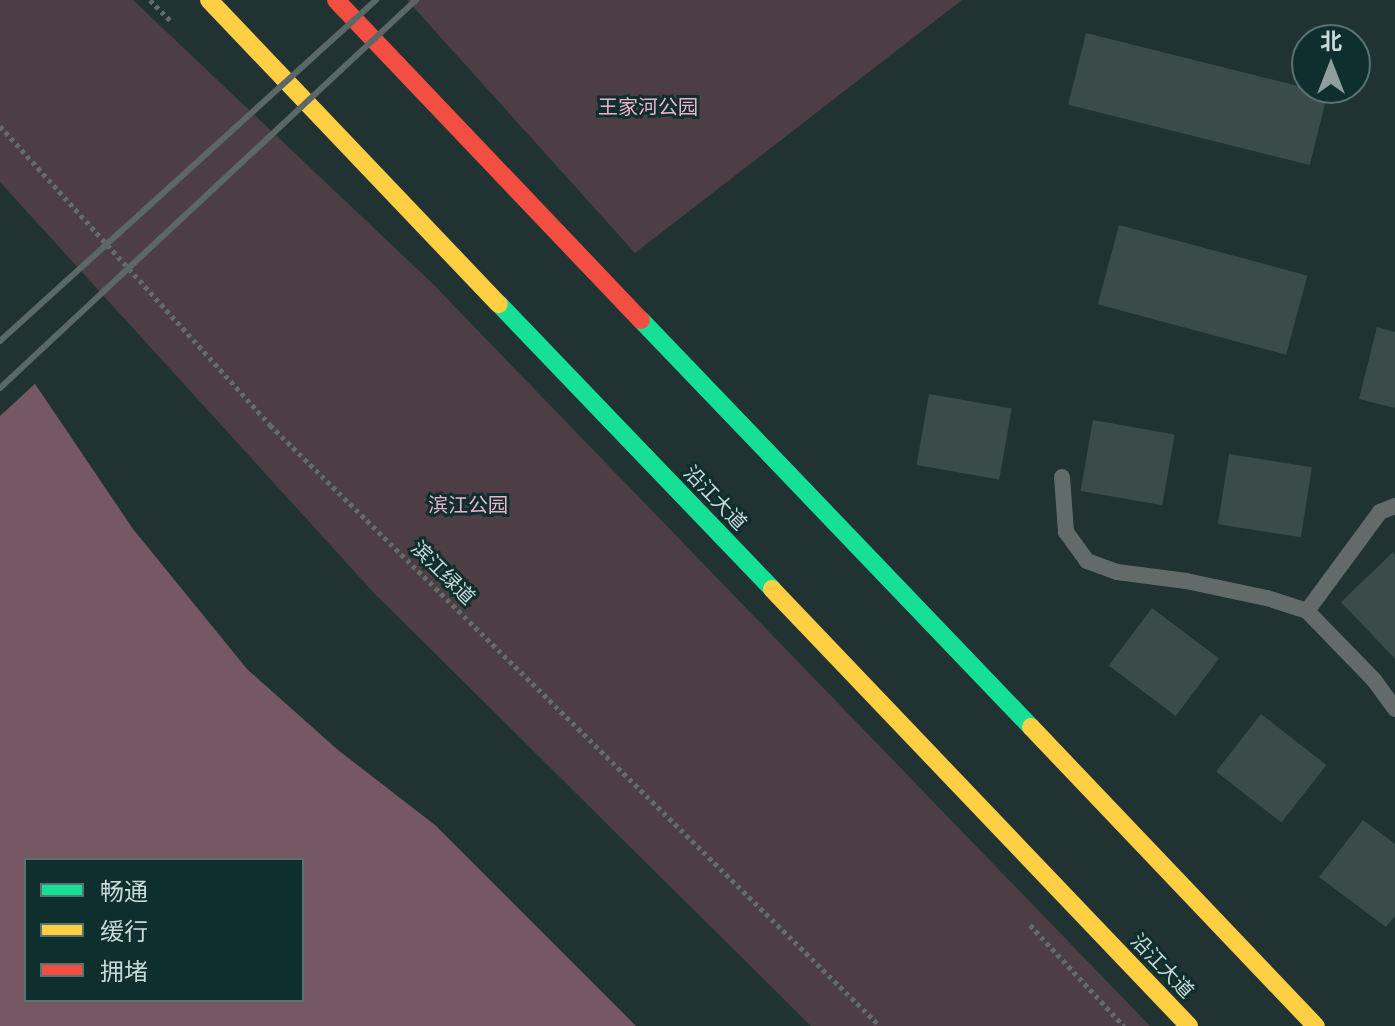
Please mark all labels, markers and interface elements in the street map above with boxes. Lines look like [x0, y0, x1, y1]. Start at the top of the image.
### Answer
north arrow [1291, 24, 1371, 104]
text: 北 [1320, 26, 1342, 57]
park label: 王家河公园 [598, 95, 698, 119]
street label: 沿江大道 [679, 461, 751, 535]
park label: 滨江公园 [428, 493, 508, 517]
street label: 滨江绿道 [406, 536, 480, 610]
legend [24, 858, 304, 1002]
text: 畅通 [100, 875, 148, 908]
text: 缓行 [100, 915, 148, 948]
street label: 沿江大道 [1126, 929, 1198, 1003]
text: 拥堵 [100, 955, 148, 988]

